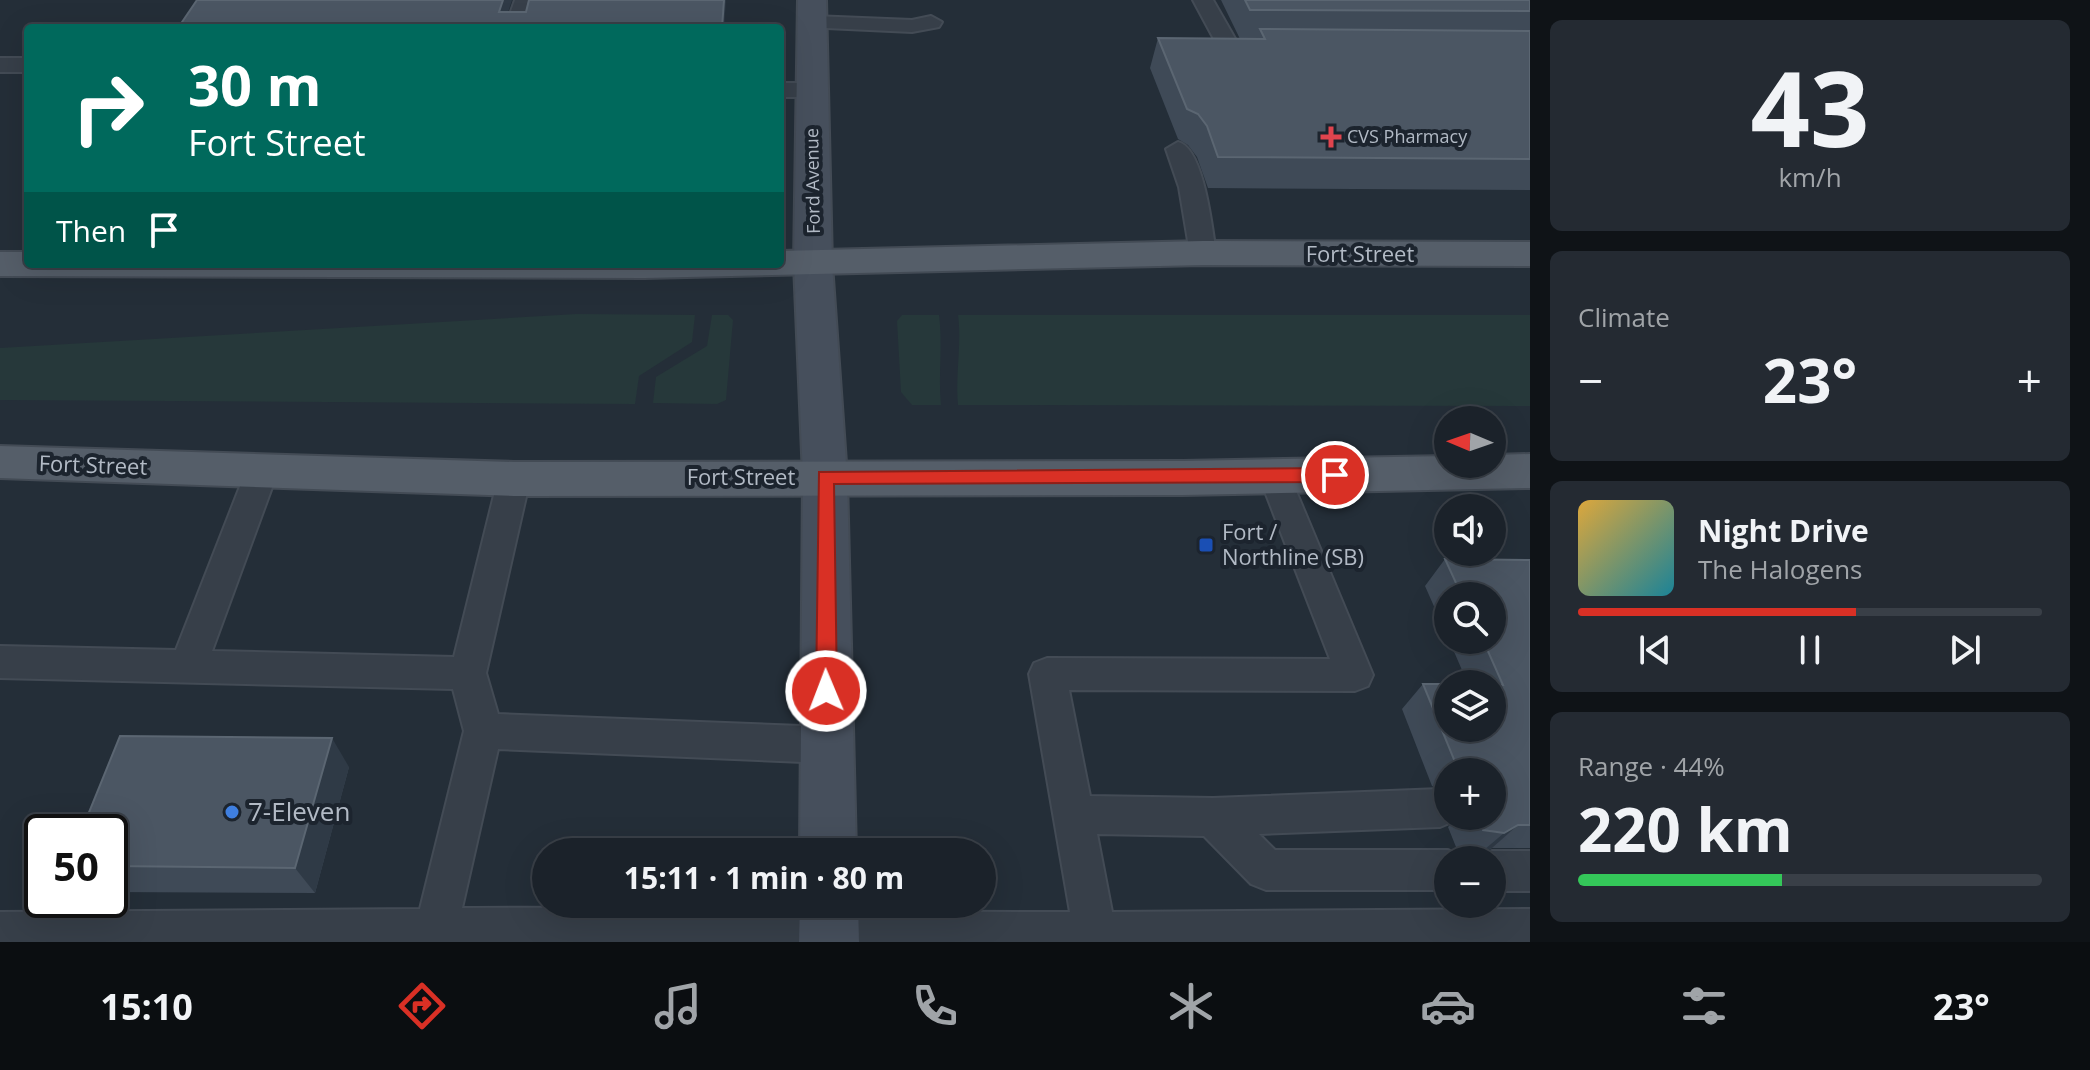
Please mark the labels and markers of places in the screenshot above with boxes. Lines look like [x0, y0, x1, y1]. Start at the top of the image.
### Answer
place label: CVS Pharmacy [1347, 124, 1468, 148]
marker: CVS Pharmacy [1322, 128, 1340, 146]
pin [1301, 441, 1369, 509]
place label: Fort / Northline (SB) [1222, 516, 1364, 571]
marker: Fort / Northline (SB) [1197, 536, 1215, 554]
place label: 7-Eleven [248, 793, 350, 829]
marker: 7-Eleven [223, 803, 241, 821]

